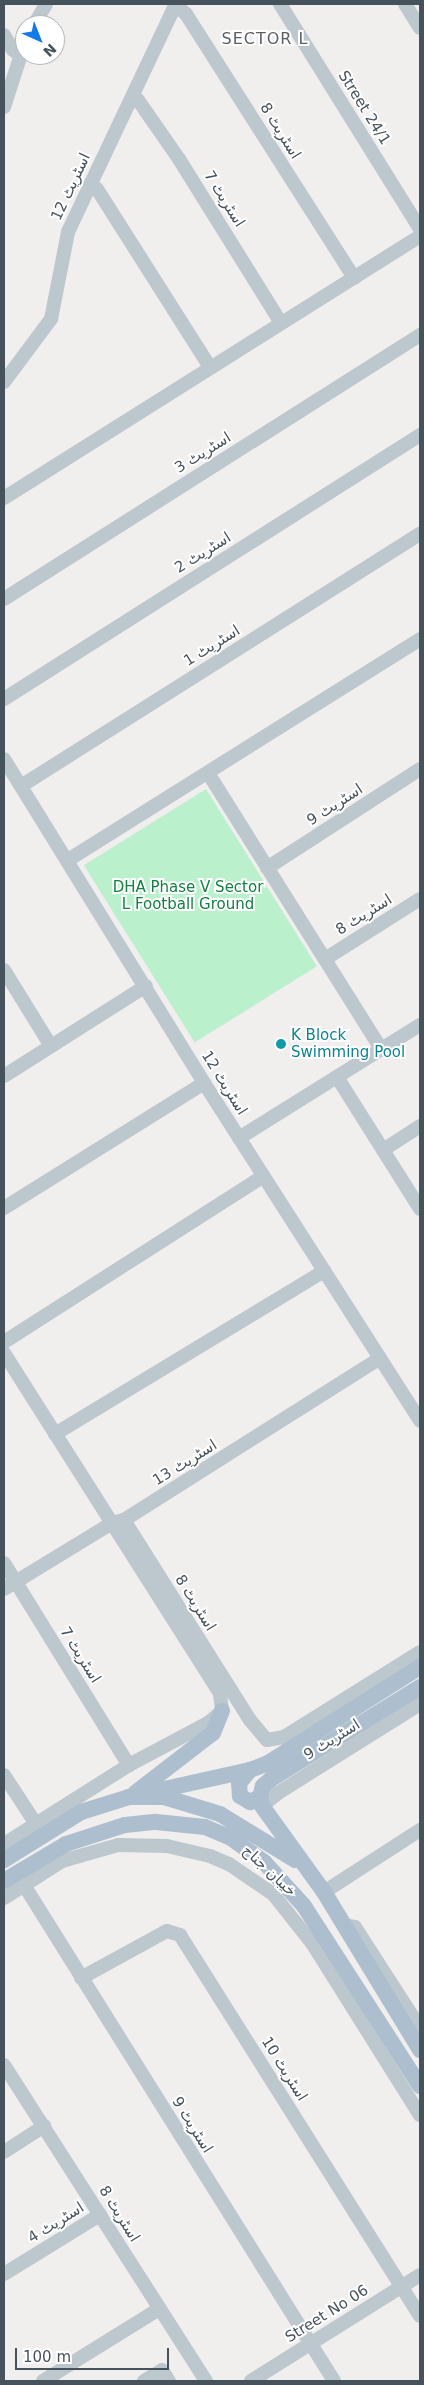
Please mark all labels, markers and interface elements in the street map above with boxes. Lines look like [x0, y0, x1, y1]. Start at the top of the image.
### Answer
north arrow [15, 15, 65, 65]
district label: SECTOR L [221, 29, 309, 49]
text: N [40, 40, 59, 60]
street label: Street 24/1 [334, 68, 394, 148]
street label: اسٹریٹ 8 [256, 100, 304, 162]
street label: اسٹریٹ 12 [48, 150, 94, 224]
street label: اسٹریٹ 7 [200, 168, 248, 230]
street label: اسٹریٹ 3 [172, 429, 234, 477]
street label: اسٹریٹ 2 [172, 529, 234, 577]
street label: اسٹریٹ 1 [181, 622, 243, 670]
street label: اسٹریٹ 9 [304, 780, 366, 830]
park label: DHA Phase V Sector L Football Ground [113, 878, 263, 913]
street label: اسٹریٹ 8 [333, 891, 395, 939]
place label: K Block Swimming Pool [291, 1026, 405, 1061]
marker: K Block Swimming Pool [275, 1038, 287, 1050]
street label: اسٹریٹ 12 [197, 1048, 251, 1118]
street label: اسٹریٹ 13 [150, 1436, 220, 1490]
street label: اسٹریٹ 8 [171, 1572, 219, 1634]
street label: اسٹریٹ 7 [56, 1624, 104, 1686]
street label: اسٹریٹ 9 [301, 1716, 363, 1764]
street label: خیبان جناح [238, 1842, 300, 1900]
street label: اسٹریٹ 10 [257, 2034, 311, 2104]
street label: اسٹریٹ 9 [168, 2094, 216, 2156]
street label: اسٹریٹ 8 [95, 2183, 143, 2245]
street label: اسٹریٹ 4 [25, 2199, 87, 2247]
street label: Street No 06 [282, 2281, 372, 2347]
scale bar [18, 2338, 171, 2370]
text: 100 m [23, 2348, 71, 2366]

